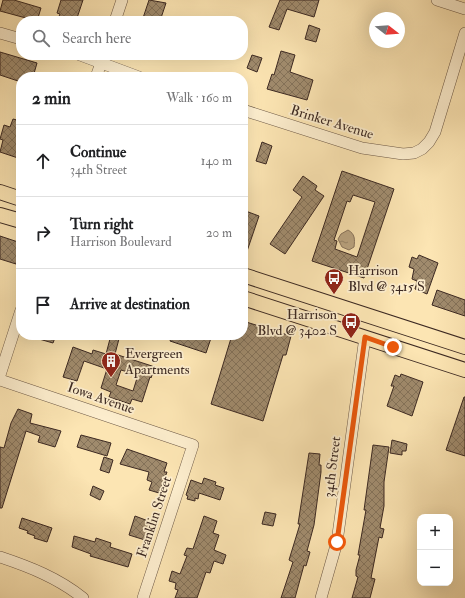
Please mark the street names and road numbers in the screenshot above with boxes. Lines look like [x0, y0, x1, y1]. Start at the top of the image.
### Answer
street label: Brinker Avenue [288, 101, 376, 143]
street label: Iowa Avenue [65, 379, 137, 417]
street label: 34th Street [320, 435, 344, 499]
street label: Franklin Street [133, 474, 175, 560]

